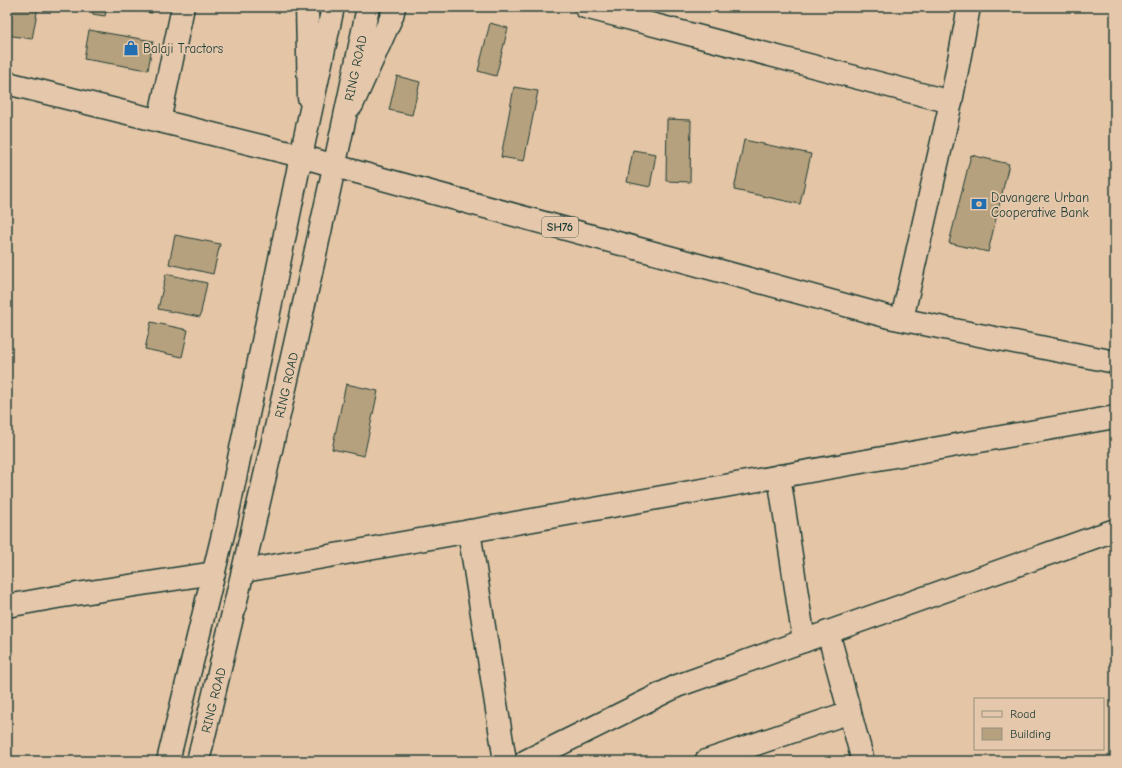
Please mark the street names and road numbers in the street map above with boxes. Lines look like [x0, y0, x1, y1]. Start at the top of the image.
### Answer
street label: RING ROAD [341, 34, 370, 102]
road number: SH76 [542, 217, 578, 237]
street label: RING ROAD [272, 351, 301, 419]
street label: RING ROAD [198, 666, 229, 734]

